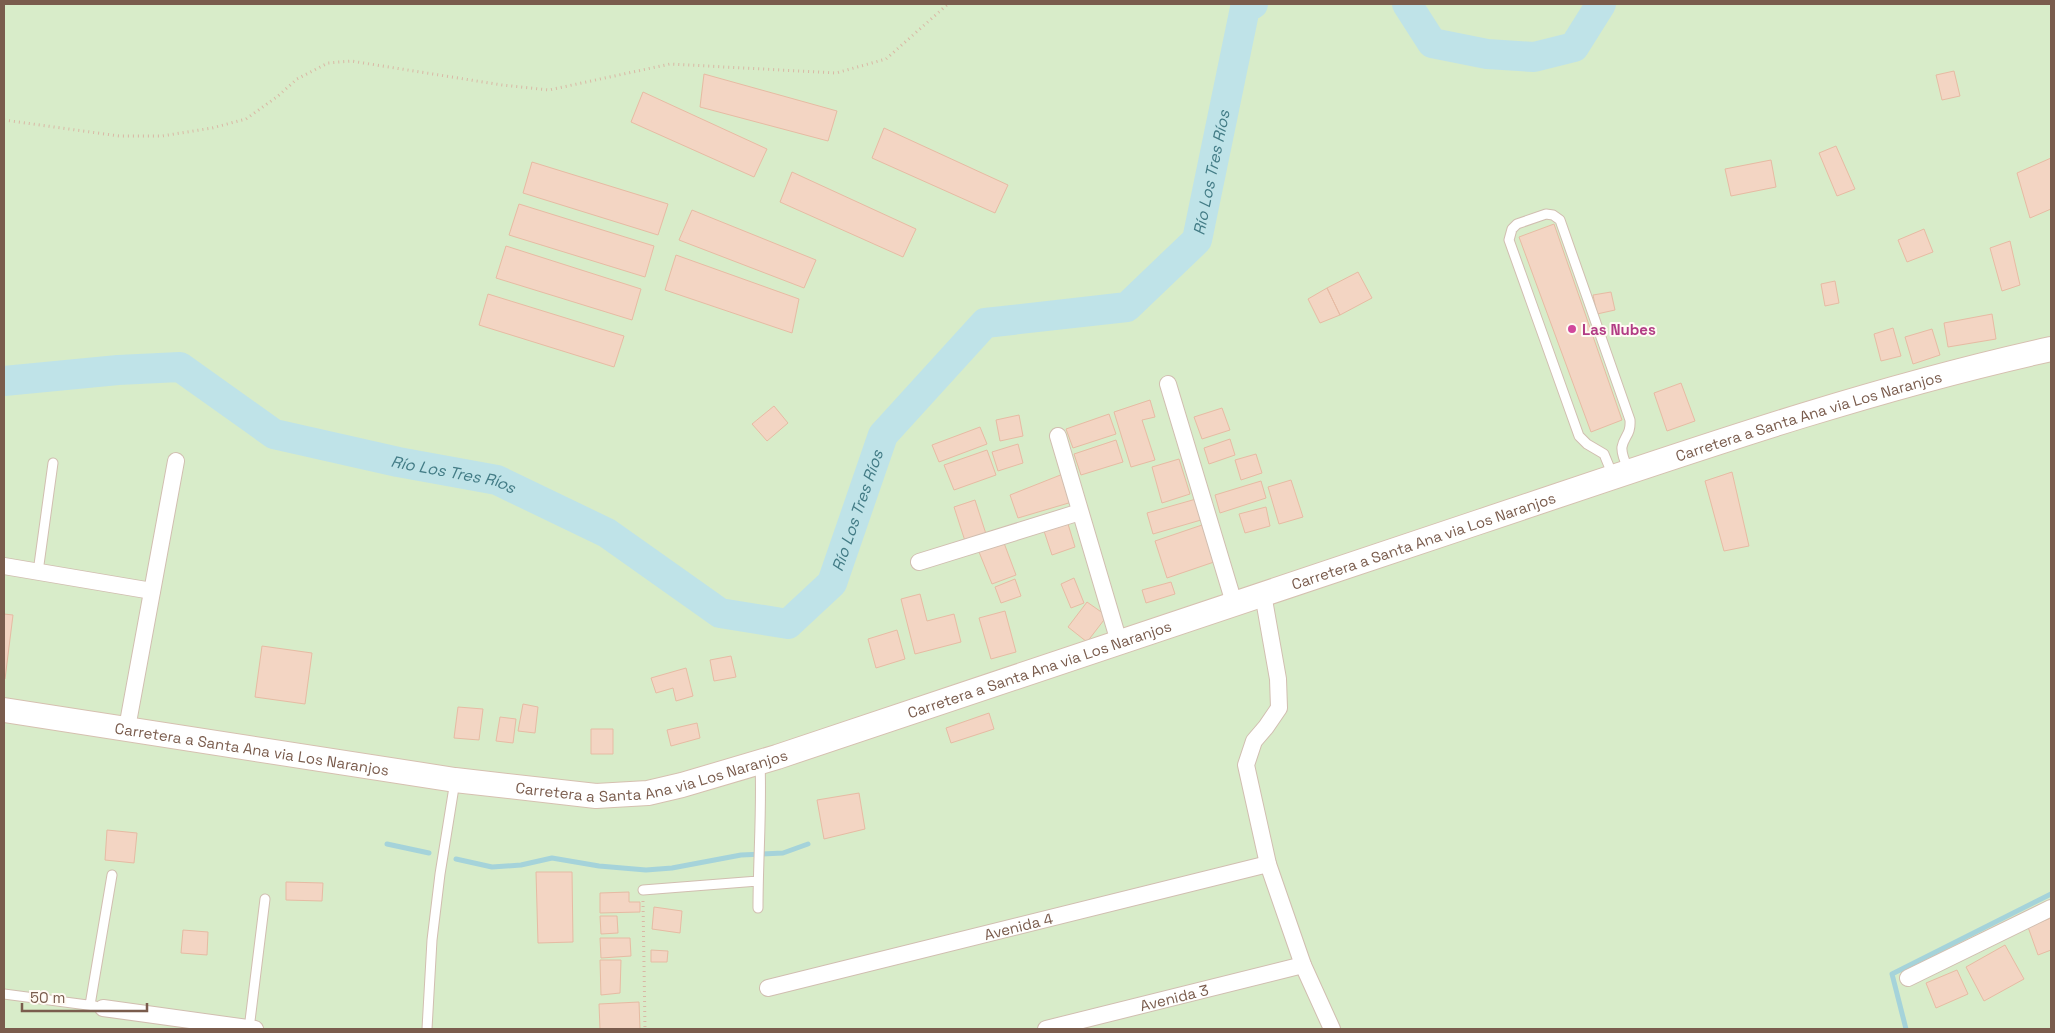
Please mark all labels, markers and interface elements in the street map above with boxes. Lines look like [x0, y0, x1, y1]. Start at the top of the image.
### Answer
water label: Río Los Tres Ríos [1188, 108, 1234, 237]
place label: Las Nubes [1582, 320, 1656, 339]
marker: Las Nubes [1566, 323, 1578, 335]
street label: Carretera a Santa Ana via Los Naranjos [1673, 367, 1944, 465]
water label: Río Los Tres Ríos [826, 446, 888, 574]
water label: Río Los Tres Ríos [389, 450, 520, 498]
street label: Carretera a Santa Ana via Los Naranjos [1289, 488, 1558, 593]
street label: Carretera a Santa Ana via Los Naranjos [905, 616, 1174, 722]
street label: Carretera a Santa Ana via Los Naranjos [114, 718, 391, 779]
street label: Carretera a Santa Ana via Los Naranjos [515, 745, 790, 806]
street label: Avenida 4 [982, 908, 1055, 944]
street label: Avenida 3 [1138, 979, 1210, 1015]
scale bar [22, 980, 148, 1012]
text: 50 m [30, 988, 65, 1007]

